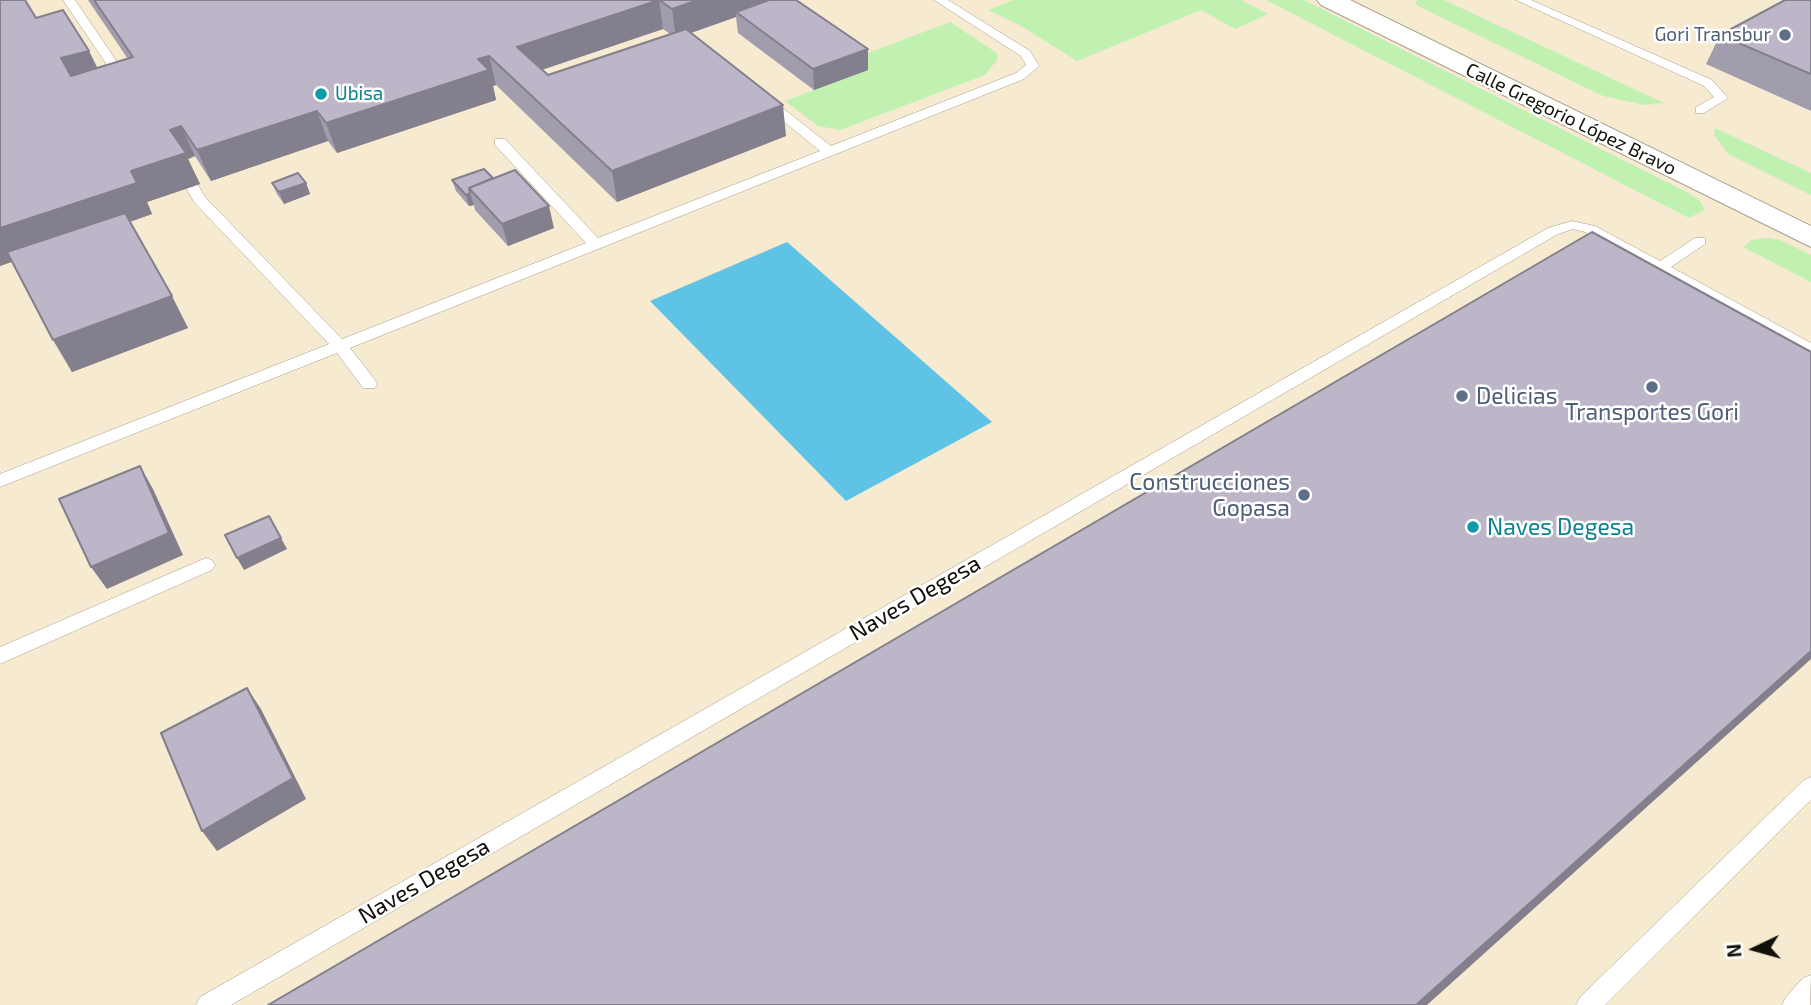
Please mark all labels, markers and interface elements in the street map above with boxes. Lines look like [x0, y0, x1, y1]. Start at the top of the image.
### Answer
place label: Gori Transbur [1654, 24, 1771, 46]
marker: Gori Transbur [1777, 27, 1793, 43]
street label: Calle Gregorio López Bravo [1462, 58, 1680, 180]
place label: Ubisa [335, 83, 383, 105]
marker: Ubisa [313, 86, 329, 102]
marker: Transportes Gori [1644, 379, 1660, 395]
place label: Delicias [1476, 382, 1557, 410]
marker: Delicias [1454, 388, 1470, 404]
place label: Transportes Gori [1565, 398, 1739, 426]
place label: Construcciones Gopasa [1129, 468, 1290, 522]
marker: Construcciones Gopasa [1296, 487, 1312, 503]
place label: Naves Degesa [1487, 513, 1634, 541]
marker: Naves Degesa [1465, 519, 1481, 535]
street label: Naves Degesa [844, 549, 986, 647]
street label: Naves Degesa [353, 832, 495, 930]
north arrow [1720, 914, 1790, 984]
text: N [1722, 943, 1746, 959]

